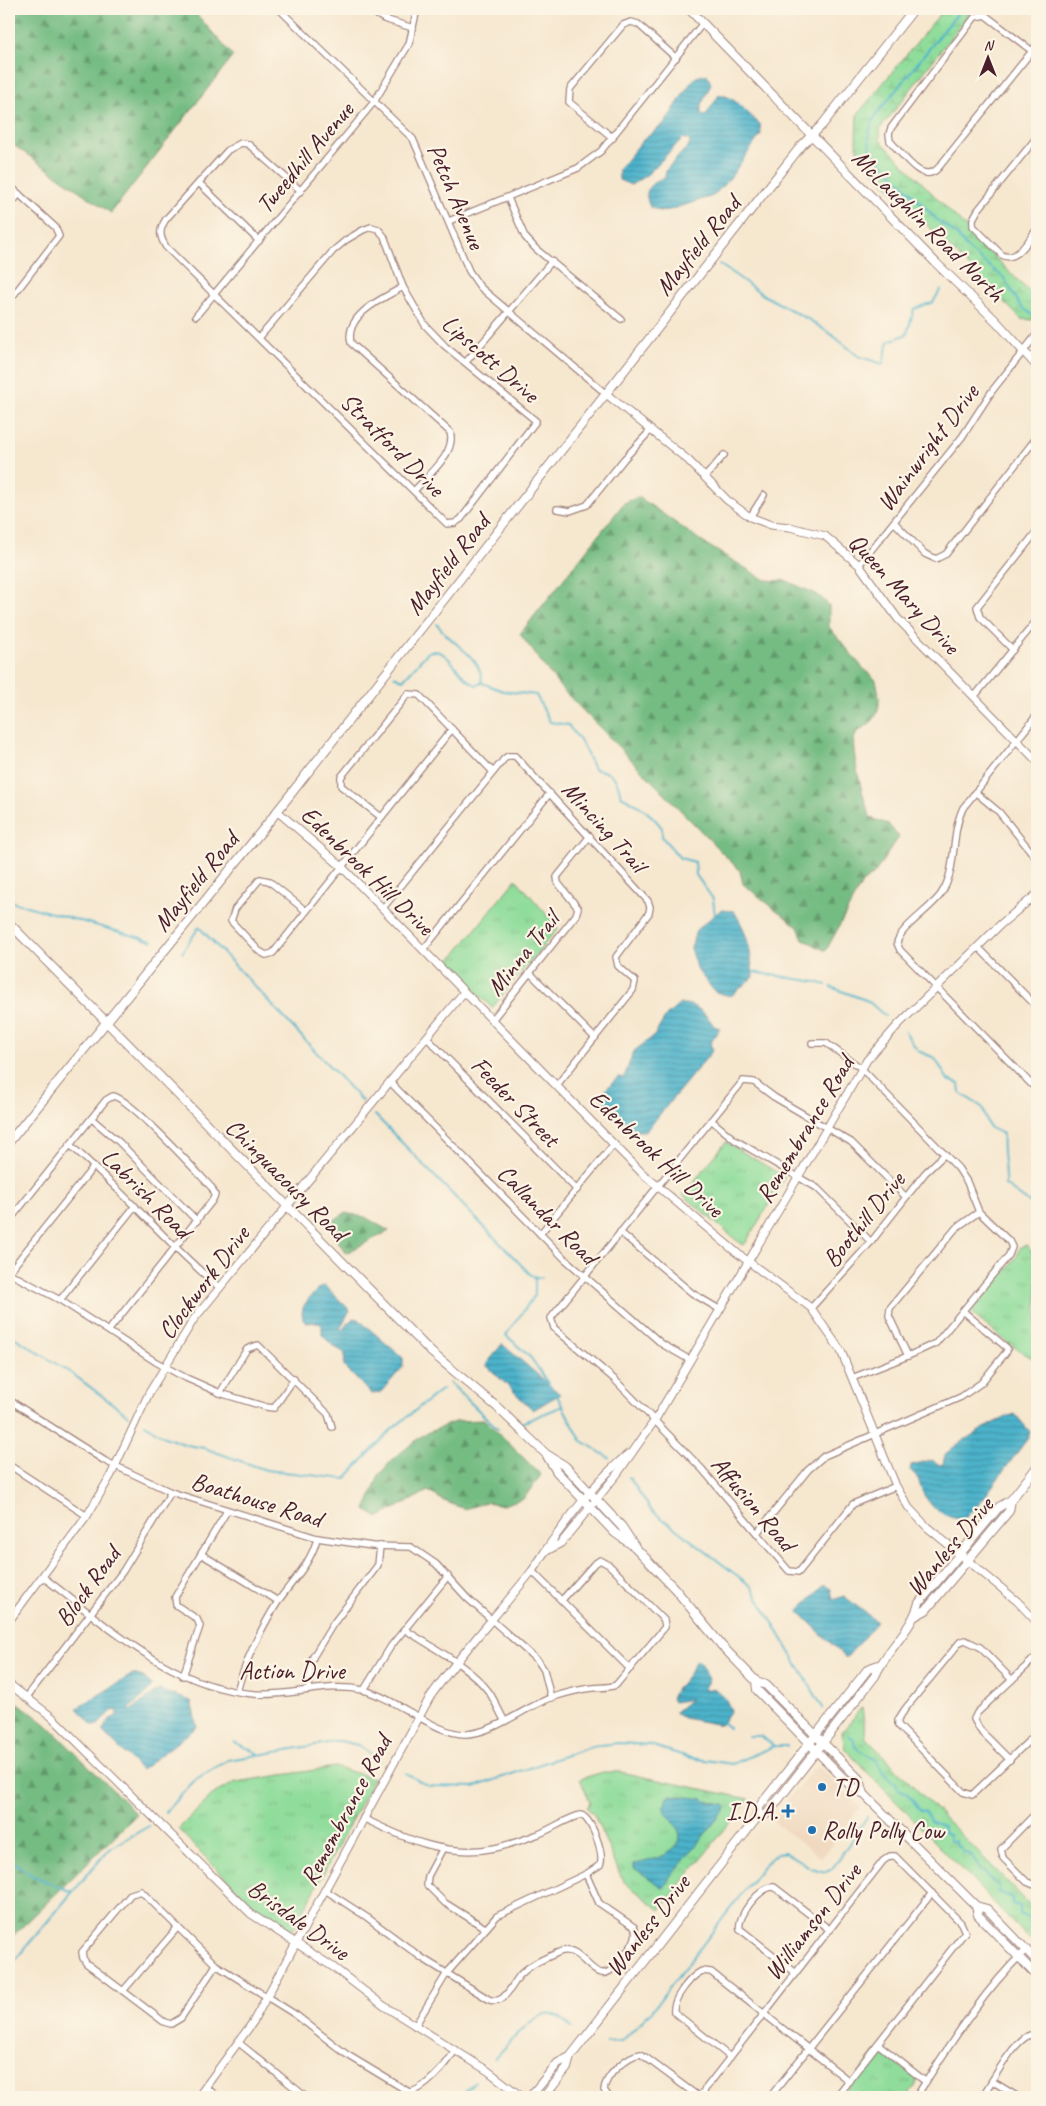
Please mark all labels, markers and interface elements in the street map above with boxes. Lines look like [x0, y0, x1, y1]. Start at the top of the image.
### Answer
north arrow [964, 32, 1014, 82]
text: N [984, 37, 995, 54]
street label: Tweedhill Avenue [249, 94, 362, 220]
street label: Petch Avenue [420, 139, 493, 256]
street label: McLaughlin Road North [845, 142, 1012, 309]
street label: Mayfield Road [648, 186, 750, 302]
street label: Lipscott Drive [435, 308, 547, 411]
street label: Wainwright Drive [870, 376, 987, 517]
street label: Stratford Drive [333, 386, 453, 505]
street label: Mayfield Road [398, 504, 500, 622]
street label: Queen Mary Drive [841, 526, 968, 662]
street label: Mincing Trail [555, 774, 657, 883]
street label: Edenbrook Hill Drive [294, 799, 442, 944]
street label: Mayfield Road [146, 822, 248, 938]
street label: Minna Trail [479, 901, 569, 1002]
street label: Remembrance Road [748, 1047, 863, 1209]
street label: Feeder Street [464, 1050, 568, 1156]
street label: Edenbrook Hill Drive [582, 1083, 732, 1226]
street label: Chinguacousy Road [218, 1112, 357, 1251]
street label: Labrish Road [94, 1142, 201, 1249]
street label: Callandar Road [490, 1158, 607, 1274]
street label: Boothill Drive [815, 1164, 913, 1274]
street label: Clockwork Drive [151, 1218, 258, 1346]
street label: Affusion Road [704, 1449, 805, 1561]
street label: Boathouse Road [187, 1465, 330, 1536]
street label: Wanless Drive [899, 1489, 1002, 1603]
street label: Block Road [48, 1537, 130, 1633]
street label: Action Drive [239, 1655, 347, 1687]
street label: Remembrance Road [293, 1726, 401, 1891]
place label: TD [832, 1772, 859, 1804]
marker: TD [816, 1781, 828, 1793]
place label: I.D.A. [726, 1796, 778, 1828]
marker: I.D.A. [782, 1805, 794, 1817]
place label: Rolly Polly Cow [822, 1815, 946, 1847]
marker: Rolly Polly Cow [806, 1824, 818, 1836]
street label: Williamson Drive [757, 1855, 870, 1987]
street label: Wanless Drive [598, 1867, 699, 1983]
street label: Brisdale Drive [241, 1872, 357, 1969]

